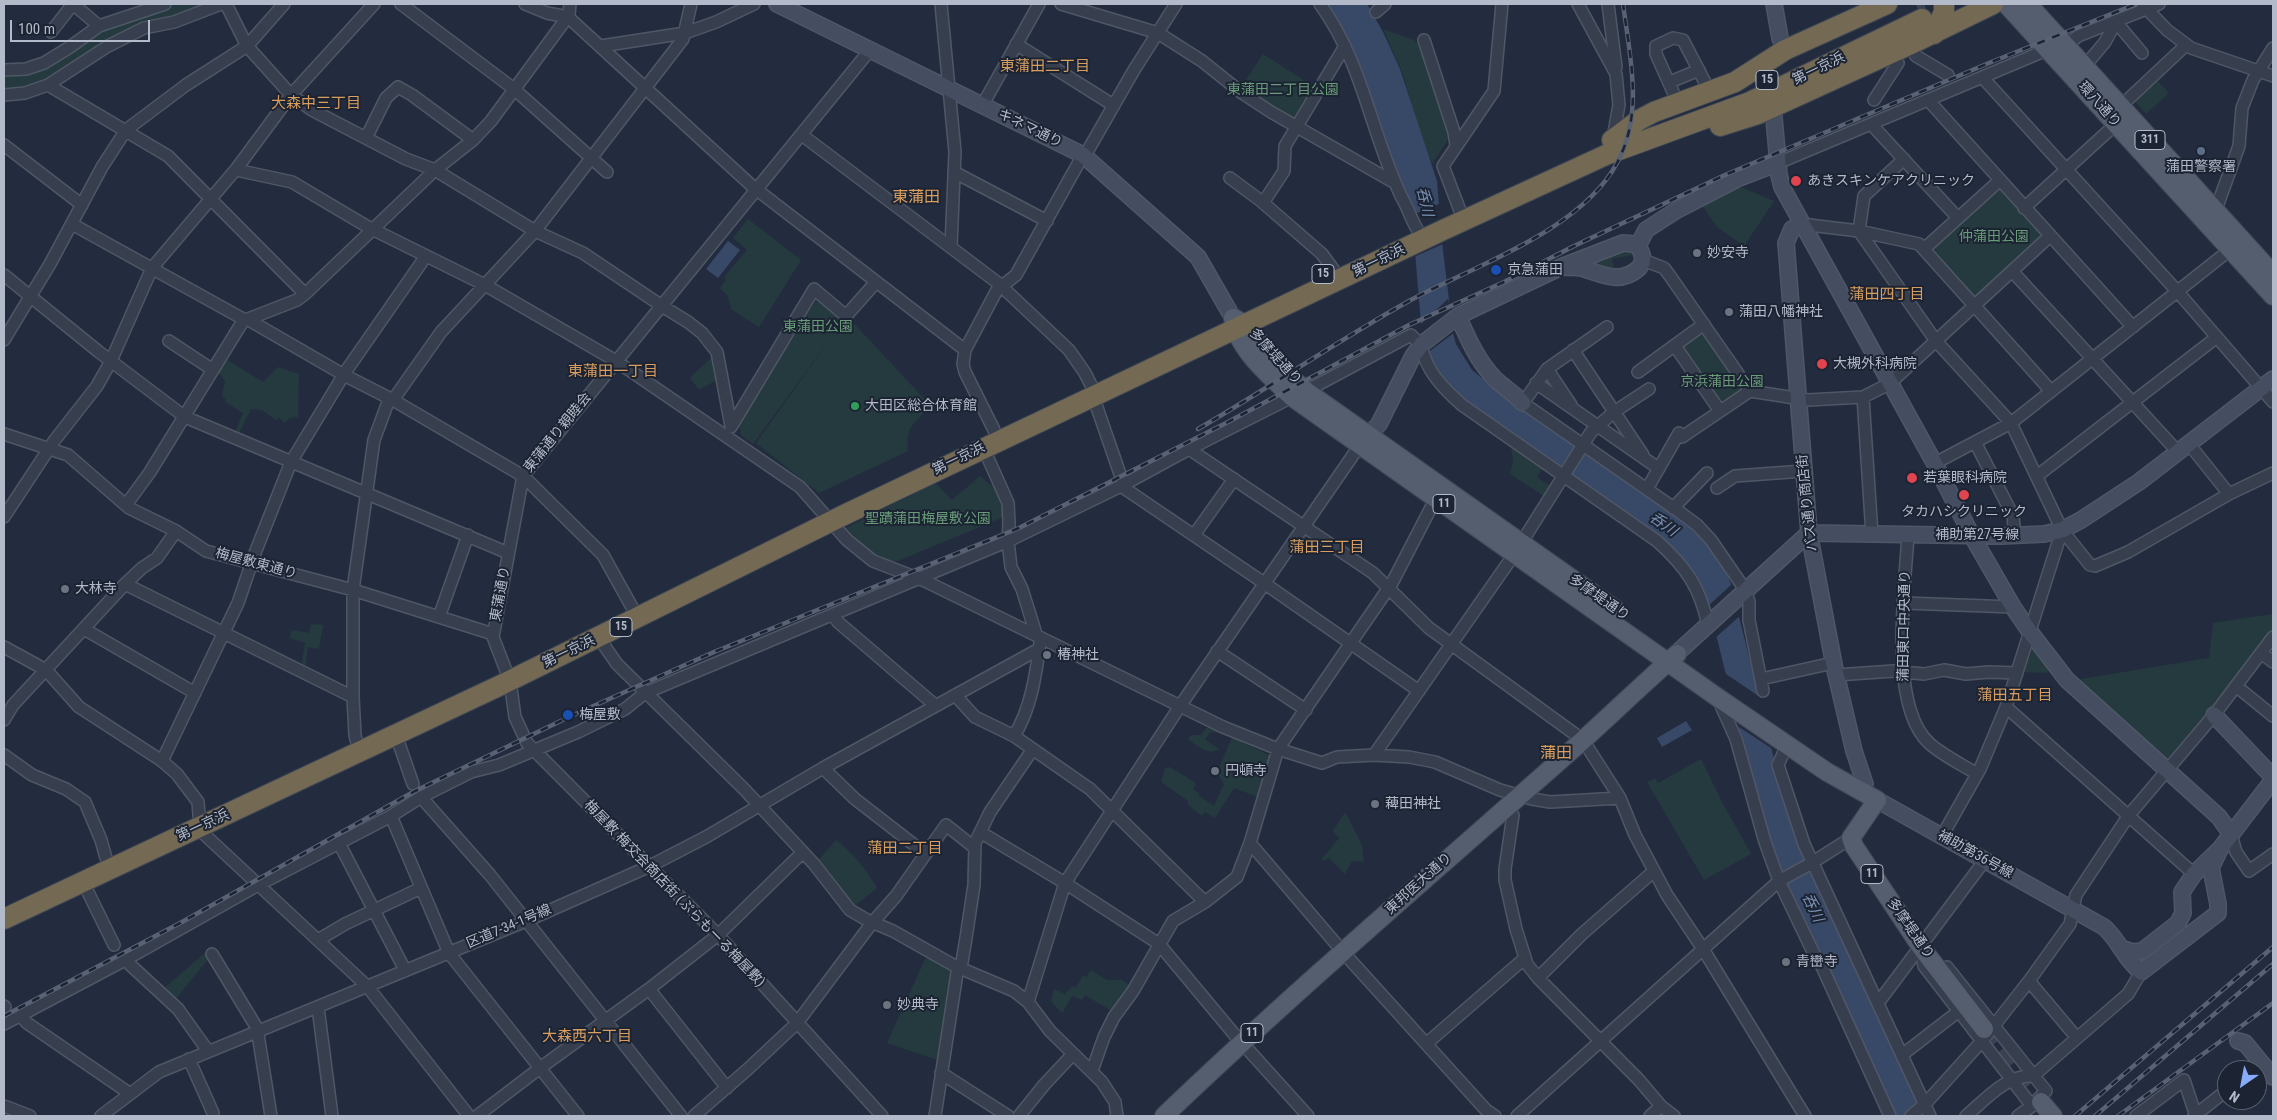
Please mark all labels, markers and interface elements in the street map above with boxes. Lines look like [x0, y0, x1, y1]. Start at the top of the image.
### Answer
scale bar [12, 10, 152, 42]
text: 100 m [18, 20, 55, 38]
street label: 第一京浜 [1790, 49, 1848, 89]
district label: 東蒲田二丁目 [1000, 58, 1090, 76]
road number: 15 [1756, 70, 1778, 90]
street label: 環八通り [2074, 79, 2124, 131]
park label: 東蒲田二丁目公園 [1227, 82, 1339, 98]
district label: 大森中三丁目 [271, 95, 361, 113]
street label: キネマ通り [995, 106, 1065, 152]
road number: 311 [2135, 130, 2165, 150]
marker: 蒲田警察署 [2195, 145, 2207, 157]
place label: 蒲田警察署 [2166, 159, 2236, 175]
place label: あきスキンケアクリニック [1807, 173, 1975, 189]
marker: あきスキンケアクリニック [1789, 174, 1803, 188]
water label: 呑川 [1412, 185, 1436, 219]
district label: 東蒲田 [892, 188, 940, 208]
park label: 仲蒲田公園 [1959, 229, 2029, 245]
street label: 第一京浜 [1350, 241, 1408, 281]
place label: 妙安寺 [1707, 245, 1749, 261]
marker: 妙安寺 [1691, 247, 1703, 259]
place label: 京急蒲田 [1507, 262, 1563, 278]
marker: 京急蒲田 [1489, 263, 1503, 277]
road number: 15 [1312, 264, 1334, 284]
district label: 蒲田四丁目 [1850, 286, 1924, 304]
place label: 蒲田八幡神社 [1739, 304, 1823, 320]
marker: 蒲田八幡神社 [1723, 306, 1735, 318]
park label: 東蒲田公園 [783, 319, 853, 335]
street label: 多摩堤通り [1245, 325, 1305, 389]
place label: 大槻外科病院 [1833, 356, 1917, 372]
marker: 大槻外科病院 [1815, 357, 1829, 371]
district label: 東蒲田一丁目 [568, 363, 658, 381]
park label: 京浜蒲田公園 [1680, 374, 1764, 390]
street label: 東蒲通り親睦会 [521, 390, 595, 476]
place label: 大田区総合体育館 [865, 398, 977, 414]
marker: 大田区総合体育館 [849, 400, 861, 412]
street label: 第一京浜 [930, 439, 988, 479]
street label: バス通り商店街 [1795, 453, 1821, 553]
place label: 若葉眼科病院 [1923, 470, 2007, 486]
marker: 若葉眼科病院 [1905, 471, 1919, 485]
marker: タカハシクリニック [1957, 488, 1971, 502]
road number: 11 [1433, 494, 1455, 514]
place label: タカハシクリニック [1901, 504, 2027, 520]
water label: 呑川 [1646, 509, 1680, 541]
park label: 聖蹟蒲田梅屋敷公園 [865, 511, 991, 527]
street label: 補助第27号線 [1935, 527, 2019, 543]
district label: 蒲田三丁目 [1290, 539, 1364, 557]
street label: 梅屋敷東通り [213, 545, 299, 583]
street label: 東蒲通り [488, 565, 514, 623]
street label: 蒲田東口中央通り [1896, 570, 1914, 682]
street label: 多摩堤通り [1566, 571, 1632, 625]
place label: 大林寺 [75, 581, 117, 597]
marker: 大林寺 [59, 583, 71, 595]
road number: 15 [610, 618, 632, 636]
street label: 第一京浜 [540, 632, 598, 672]
place label: 椿神社 [1057, 647, 1099, 663]
marker: 椿神社 [1041, 649, 1053, 661]
district label: 蒲田五丁目 [1978, 687, 2052, 705]
place label: 梅屋敷 [579, 707, 621, 723]
marker: 梅屋敷 [561, 708, 575, 722]
district label: 蒲田 [1540, 744, 1572, 764]
place label: 円頓寺 [1225, 763, 1267, 779]
marker: 円頓寺 [1209, 765, 1221, 777]
place label: 薭田神社 [1385, 796, 1441, 812]
street label: 梅屋敷 梅交会商店街 (ぷらもーる梅屋敷) [580, 797, 768, 991]
marker: 薭田神社 [1369, 798, 1381, 810]
street label: 第一京浜 [174, 807, 232, 845]
street label: 補助第36号線 [1934, 827, 2016, 883]
district label: 蒲田二丁目 [868, 840, 942, 858]
street label: 東邦医大通り [1382, 850, 1456, 918]
road number: 11 [1861, 864, 1883, 884]
water label: 呑川 [1798, 891, 1826, 925]
street label: 多摩堤通り [1883, 896, 1937, 962]
street label: 区道7-34-1号線 [464, 902, 554, 952]
place label: 青巒寺 [1796, 954, 1838, 970]
marker: 青巒寺 [1780, 956, 1792, 968]
place label: 妙典寺 [897, 997, 939, 1013]
marker: 妙典寺 [881, 999, 893, 1011]
road number: 11 [1241, 1024, 1263, 1042]
district label: 大森西六丁目 [542, 1028, 632, 1046]
north arrow [2217, 1060, 2267, 1110]
text: N [2226, 1088, 2242, 1106]

